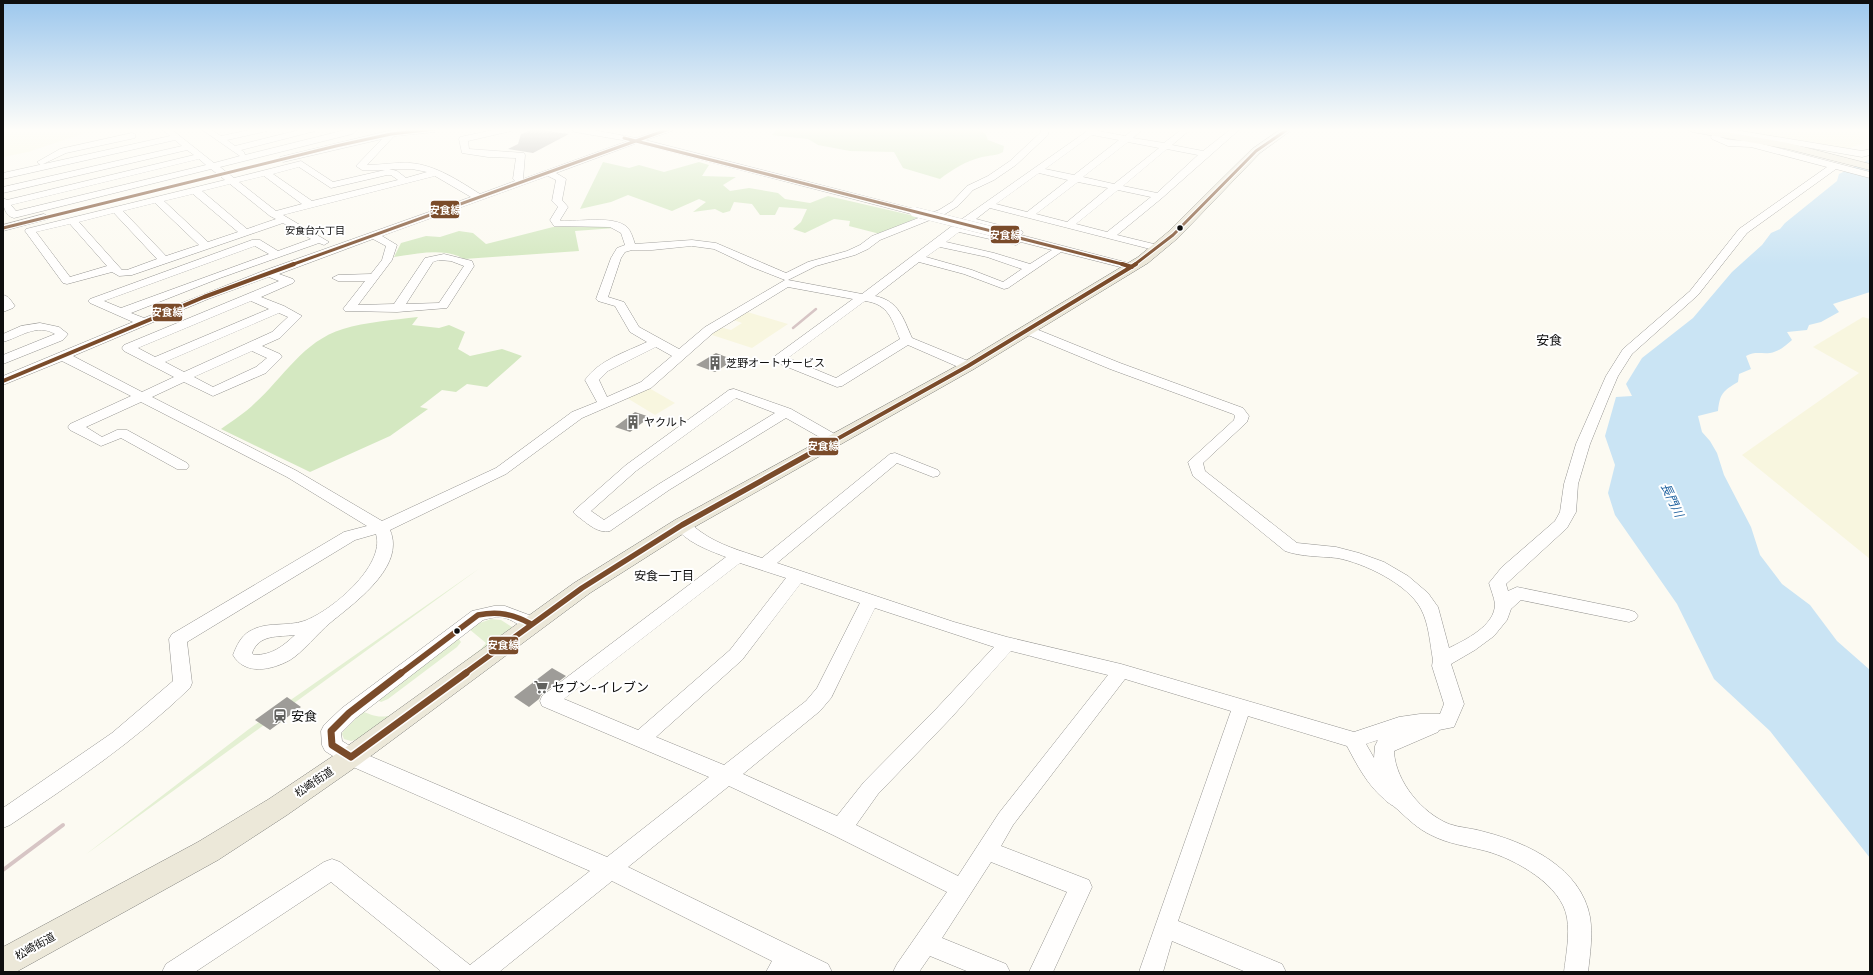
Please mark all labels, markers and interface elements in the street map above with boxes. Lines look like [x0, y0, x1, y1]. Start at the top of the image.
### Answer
line badge: 安食線 [430, 200, 460, 219]
text: 安食線 [429, 203, 462, 217]
unlabelled marker [1175, 223, 1185, 233]
district label: 安食台六丁目 [285, 224, 345, 237]
line badge: 安食線 [990, 225, 1020, 244]
text: 安食線 [989, 228, 1022, 242]
line badge: 安食線 [152, 303, 183, 322]
text: 安食線 [151, 305, 184, 319]
district label: 安食 [1536, 332, 1562, 349]
building icon: 芝野オートサービス [707, 355, 723, 371]
place label: 芝野オートサービス [726, 356, 825, 370]
building icon: ヤクルト [625, 414, 641, 430]
place label: ヤクルト [644, 415, 688, 429]
line badge: 安食線 [808, 437, 839, 456]
text: 安食線 [807, 439, 840, 453]
water label: 長門川 [1658, 480, 1688, 521]
district label: 安食一丁目 [634, 568, 694, 583]
unlabelled marker [452, 626, 462, 636]
line badge: 安食線 [488, 636, 519, 655]
text: 安食線 [487, 638, 520, 652]
supermarket icon: セブン-イレブン [533, 679, 549, 695]
place label: セブン-イレブン [552, 679, 649, 696]
station icon: 安食 [272, 708, 288, 724]
place label: 安食 [291, 708, 317, 725]
street label: 松崎街道 [292, 764, 336, 800]
street label: 松崎街道 [12, 929, 58, 963]

